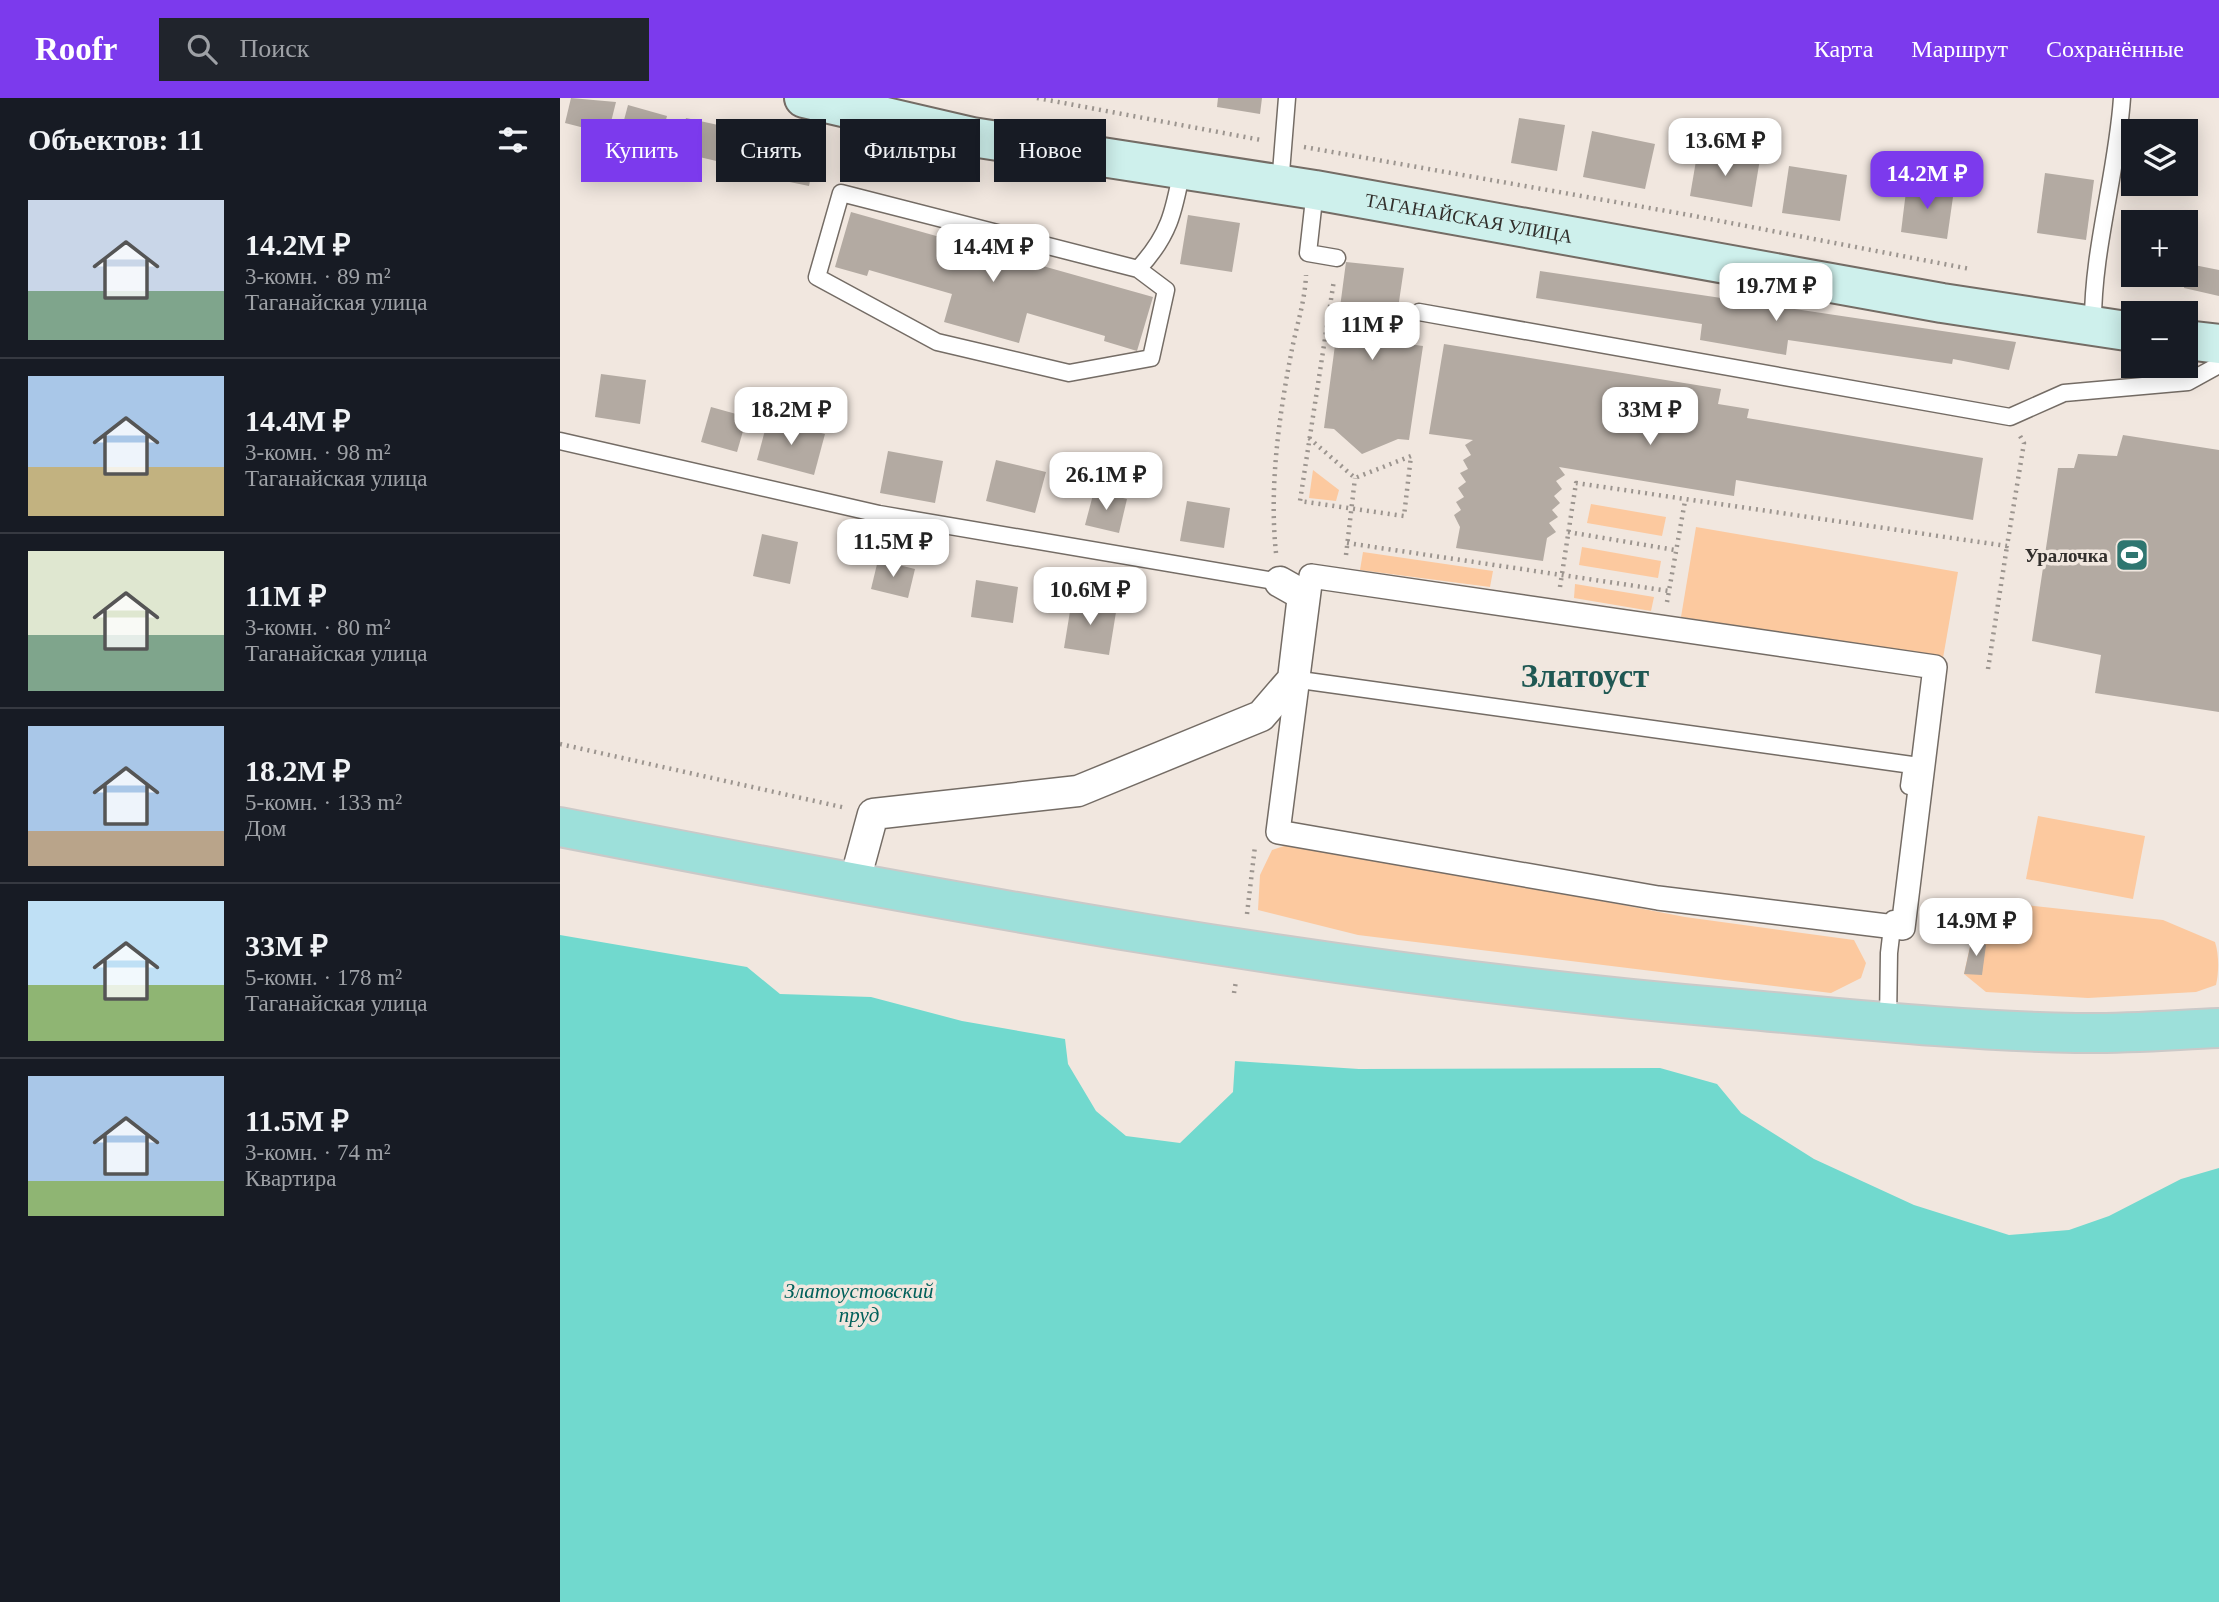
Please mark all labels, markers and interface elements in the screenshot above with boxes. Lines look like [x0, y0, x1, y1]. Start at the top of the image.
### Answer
search box [159, 18, 649, 81]
icon: search [183, 30, 221, 68]
text: Roofr [35, 31, 117, 67]
text: Поиск [239, 34, 309, 63]
text: Карта [1814, 36, 1873, 62]
text: Маршрут [1911, 36, 2008, 62]
text: Сохранённые [2046, 36, 2184, 62]
pin: 13.6M ₽ [1660, 118, 1790, 178]
chip: Купить [581, 119, 702, 182]
chip: Снять [716, 119, 826, 182]
chip: Фильтры [840, 119, 980, 182]
chip: Новое [994, 119, 1106, 182]
map controls [2121, 119, 2198, 378]
button: layers [2121, 119, 2198, 196]
icon: filters [494, 121, 532, 159]
text: Объектов: 11 [28, 123, 204, 156]
text: 13.6M ₽ [1684, 128, 1766, 153]
pin: 14.2M ₽ [1862, 152, 1992, 211]
text: 14.2M ₽ [1886, 161, 1968, 186]
street label: ТАГАНАЙСКАЯ УЛИЦА [1364, 189, 1574, 247]
button: + [2121, 210, 2198, 287]
pin: 14.4M ₽ [928, 225, 1058, 284]
icon: home [84, 228, 168, 312]
text: 14.2M ₽ [245, 228, 351, 261]
text: 14.4M ₽ [952, 234, 1034, 259]
text: 3-комн. · 89 m² [245, 264, 391, 289]
pin: 19.7M ₽ [1711, 264, 1841, 323]
text: 19.7M ₽ [1735, 273, 1817, 298]
text: Таганайская улица [245, 290, 428, 315]
button: − [2121, 301, 2198, 378]
pin: 11M ₽ [1323, 302, 1421, 362]
text: 11M ₽ [1341, 312, 1403, 337]
pin: 18.2M ₽ [726, 388, 856, 447]
pin: 33M ₽ [1601, 388, 1699, 447]
text: 18.2M ₽ [750, 397, 832, 422]
text: 33M ₽ [1618, 397, 1682, 422]
icon: home [84, 404, 168, 488]
text: 14.4M ₽ [245, 404, 351, 437]
text: 3-комн. · 98 m² [245, 440, 391, 465]
pin: 26.1M ₽ [1041, 452, 1171, 512]
text: 26.1M ₽ [1065, 462, 1147, 487]
text: Таганайская улица [245, 466, 428, 491]
pin: 11.5M ₽ [828, 519, 958, 579]
text: 11.5M ₽ [853, 529, 933, 554]
sports icon: Уралочка [2113, 536, 2151, 574]
place label: Уралочка [2025, 545, 2108, 566]
pin: 10.6M ₽ [1025, 568, 1155, 627]
text: 10.6M ₽ [1049, 577, 1131, 602]
icon: home [84, 579, 168, 663]
text: 11M ₽ [245, 579, 327, 612]
text: 3-комн. · 80 m² [245, 615, 391, 640]
text: Таганайская улица [245, 641, 428, 666]
district label: Златоуст [1521, 658, 1649, 694]
icon: home [84, 754, 168, 838]
text: 18.2M ₽ [245, 754, 351, 787]
text: 5-комн. · 133 m² [245, 790, 402, 815]
text: Дом [245, 816, 286, 841]
pin: 14.9M ₽ [1911, 898, 2041, 958]
text: 14.9M ₽ [1935, 908, 2017, 933]
icon: home [84, 929, 168, 1013]
text: 33M ₽ [245, 929, 328, 962]
text: 5-комн. · 178 m² [245, 965, 402, 990]
text: Таганайская улица [245, 991, 428, 1016]
icon: home [84, 1104, 168, 1188]
text: 11.5M ₽ [245, 1104, 349, 1137]
text: 3-комн. · 74 m² [245, 1140, 391, 1165]
text: Квартира [245, 1166, 336, 1191]
water label: Златоустовский пруд [785, 1279, 934, 1327]

